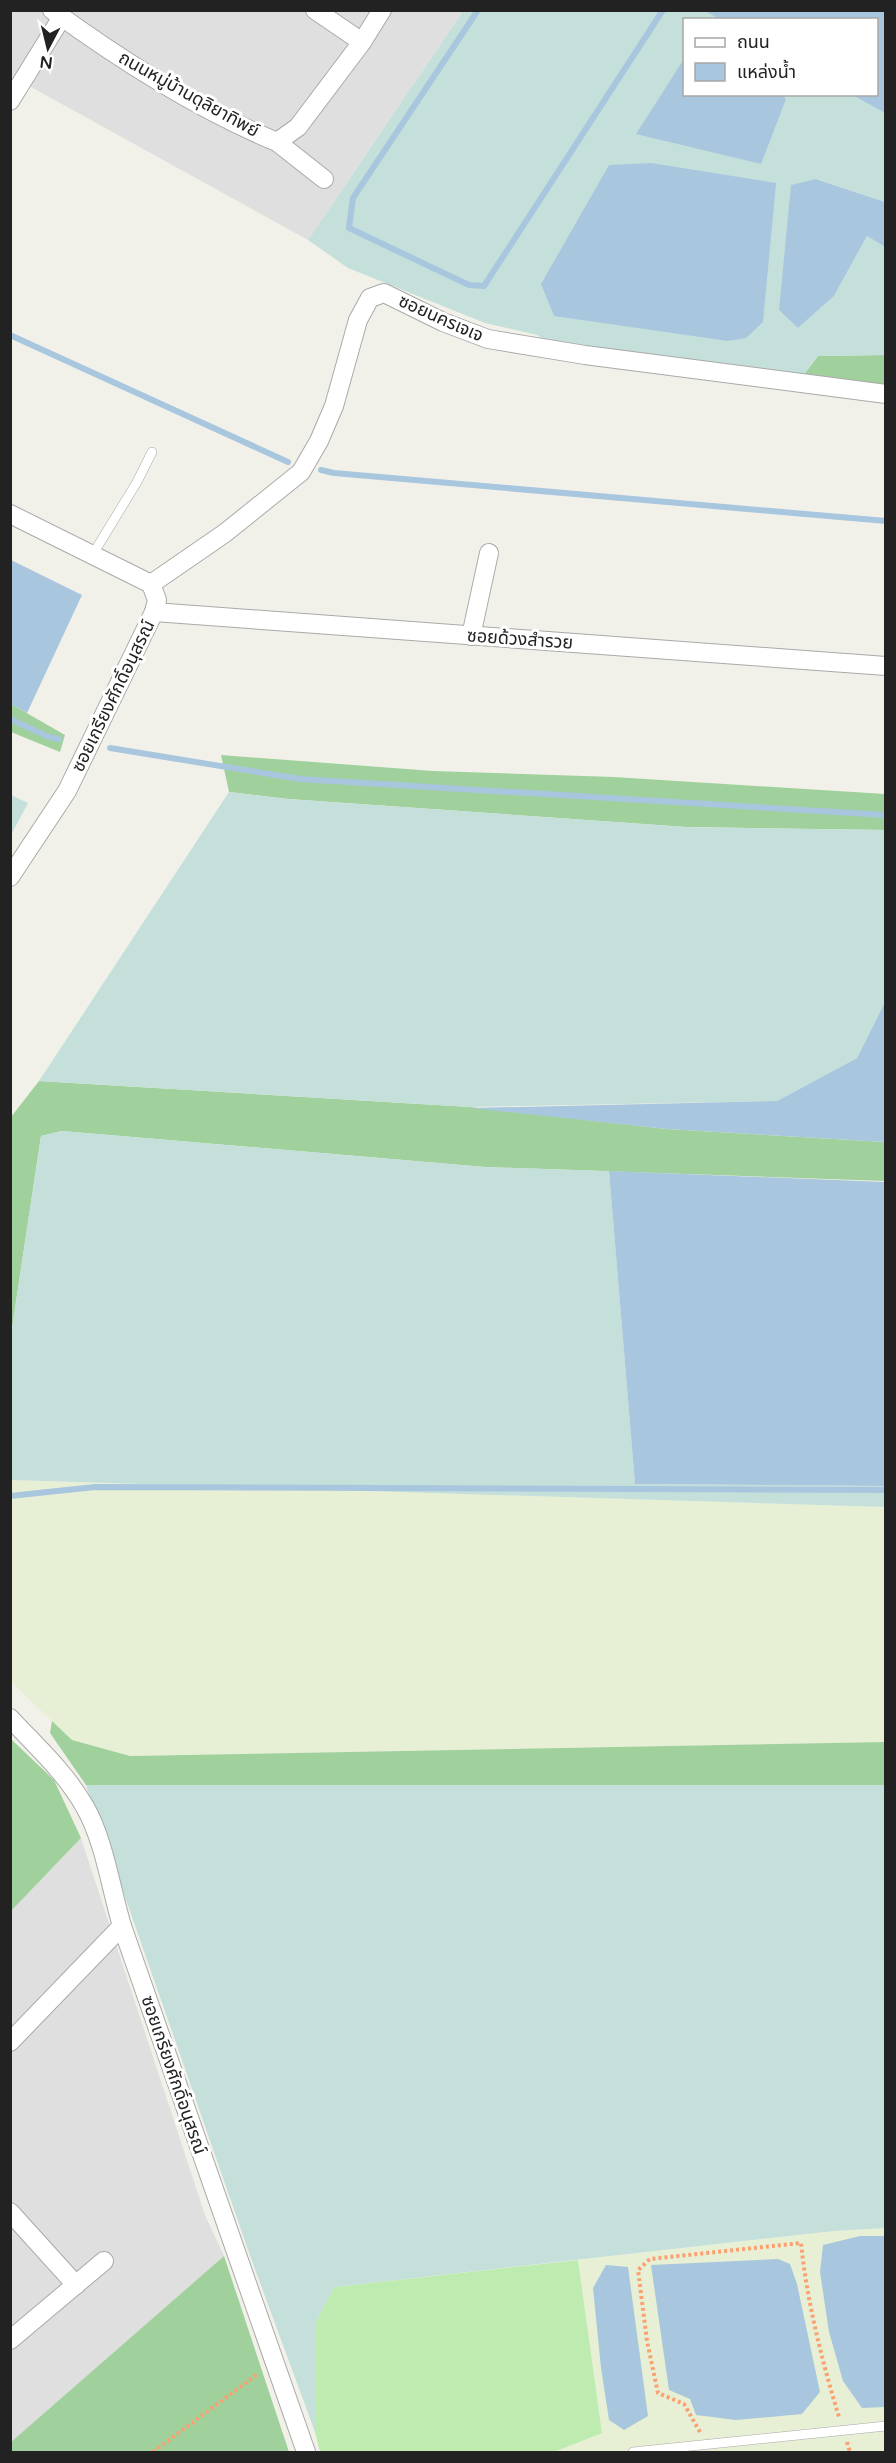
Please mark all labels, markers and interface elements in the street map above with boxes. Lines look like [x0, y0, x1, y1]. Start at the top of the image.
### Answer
north arrow [18, 18, 78, 78]
legend [683, 18, 878, 96]
text: ถนน [737, 31, 770, 53]
street label: ถนนหมู่บ้านดุลิยาทิพย์ [114, 46, 263, 143]
text: N [39, 51, 54, 73]
text: แหล่งน้ำ [737, 59, 796, 83]
street label: ซอยนครเจเจ [395, 290, 487, 346]
street label: ซอยเกรียงศักดิ์อนุสรณ์ [67, 616, 159, 776]
street label: ซอยด้วงสำรวย [466, 624, 574, 654]
street label: ซอยเกรียงศักดิ์อนุสรณ์ [137, 1993, 211, 2157]

